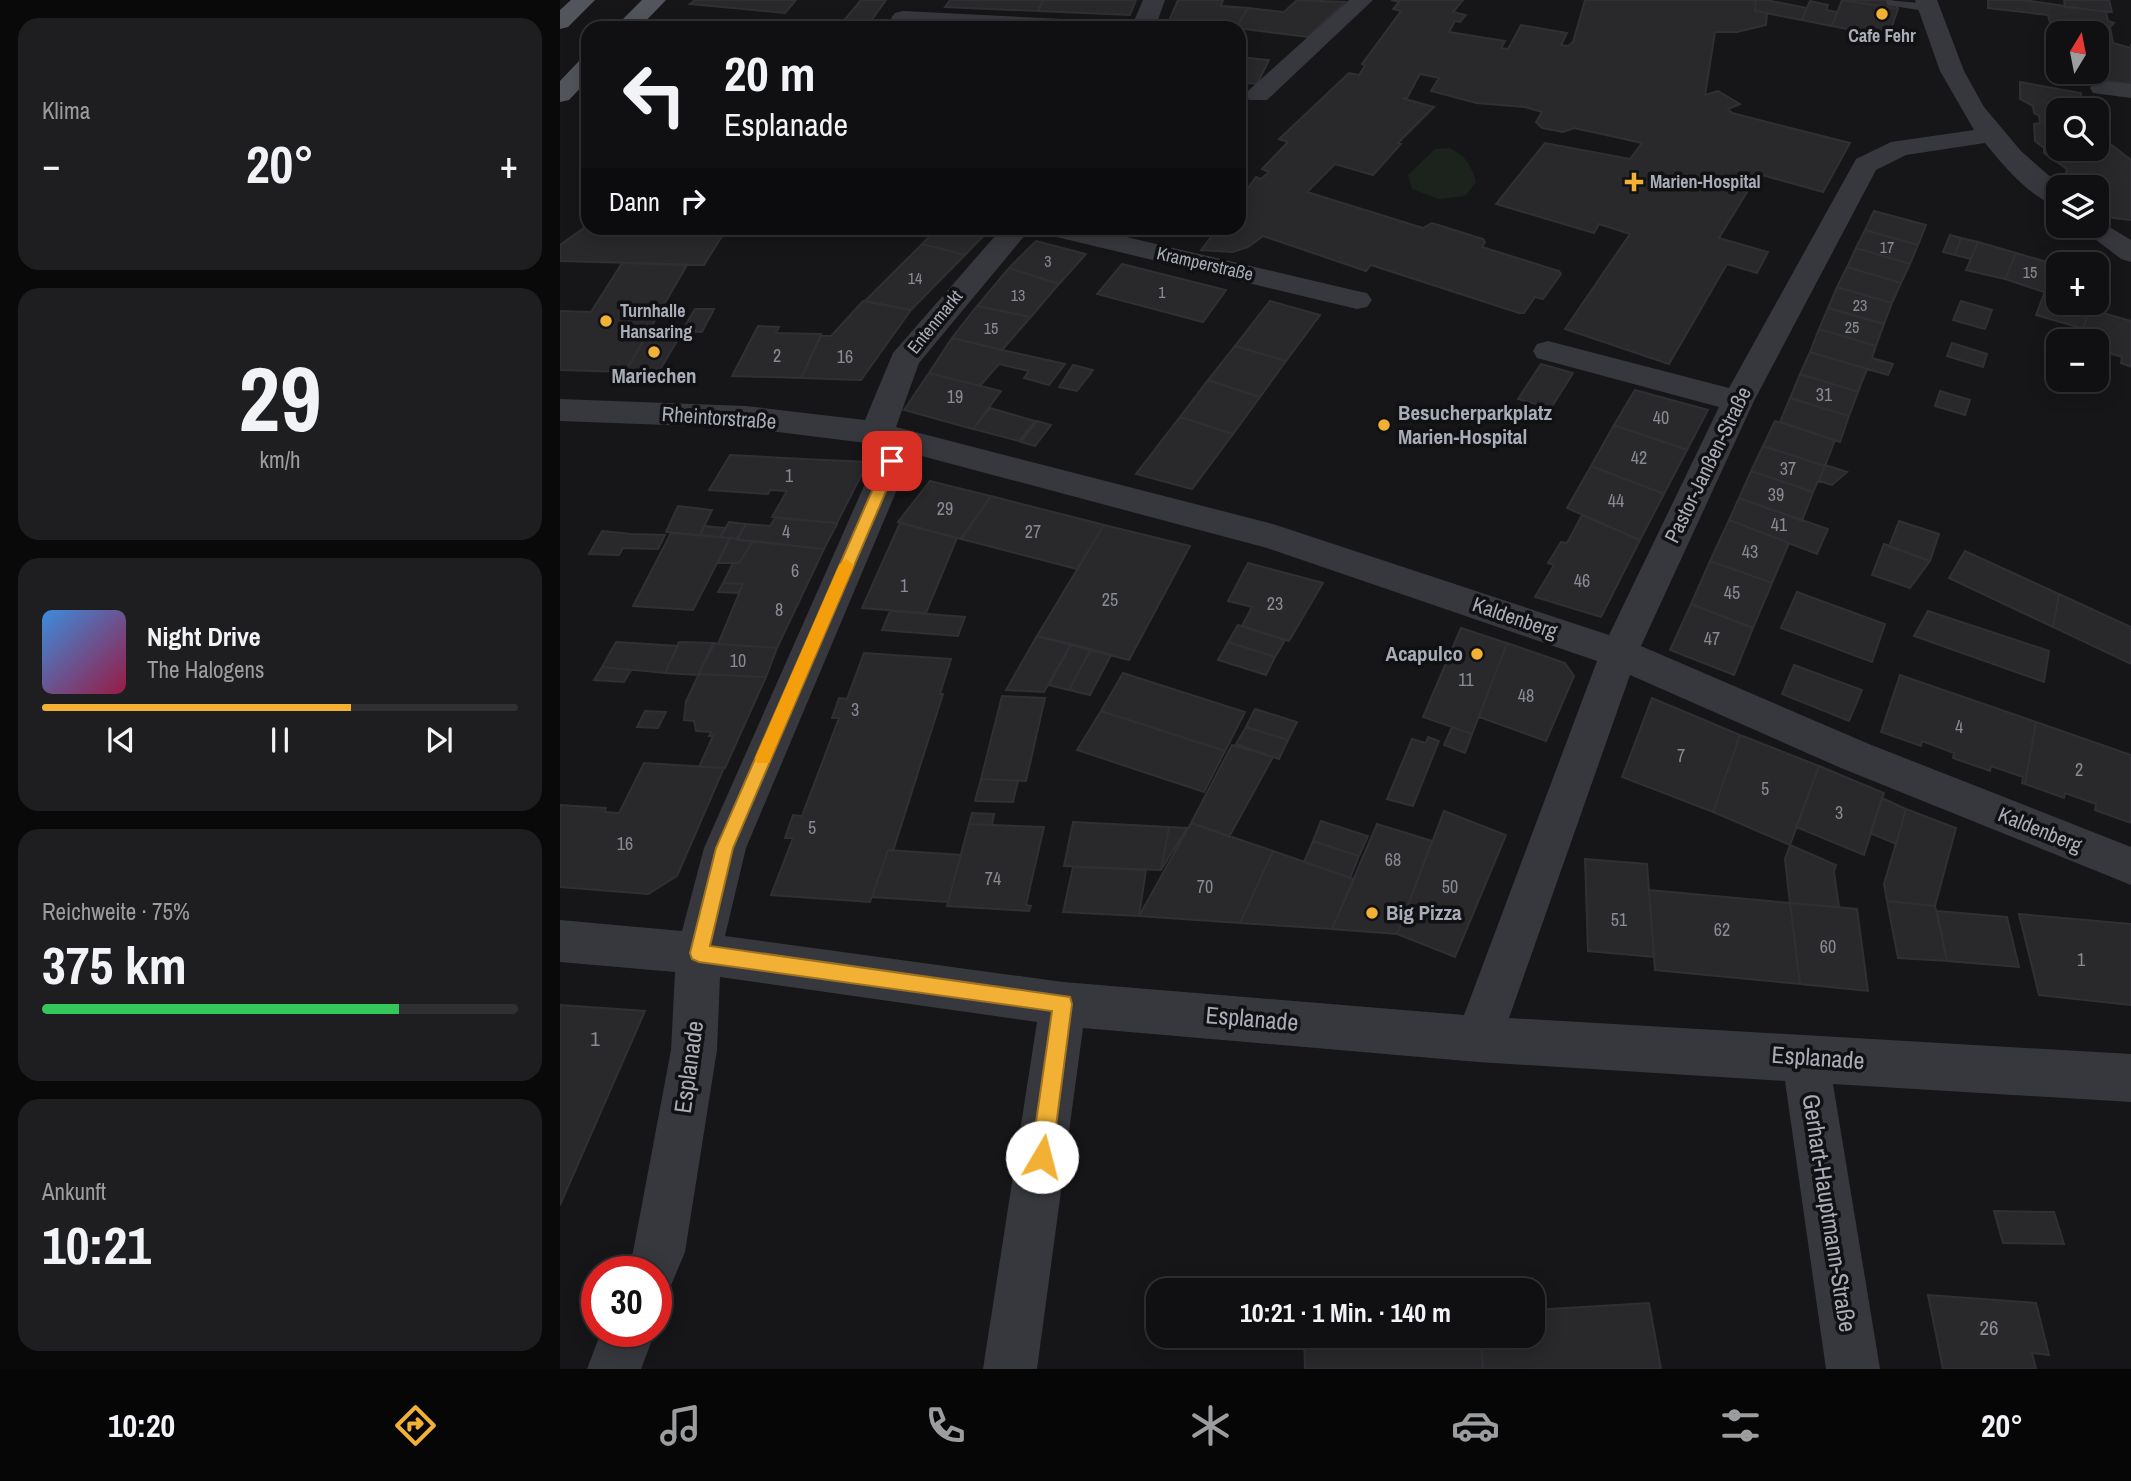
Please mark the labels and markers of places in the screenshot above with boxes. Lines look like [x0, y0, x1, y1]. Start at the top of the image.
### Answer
marker: Cafe Fehr [1874, 6, 1890, 22]
place label: Cafe Fehr [1848, 23, 1916, 48]
place label: Marien-Hospital [1650, 169, 1761, 194]
marker: Marien-Hospital [1624, 172, 1644, 192]
place label: Turnhalle Hansaring [620, 298, 692, 344]
marker: Turnhalle Hansaring [598, 313, 614, 329]
marker: Mariechen [646, 344, 662, 360]
place label: Mariechen [611, 361, 697, 390]
place label: Besucherparkplatz Marien-Hospital [1398, 398, 1552, 451]
marker: Besucherparkplatz Marien-Hospital [1376, 417, 1392, 433]
pin [862, 431, 922, 491]
place label: Acapulco [1385, 639, 1463, 668]
marker: Acapulco [1469, 646, 1485, 662]
place label: Big Pizza [1386, 898, 1462, 927]
marker: Big Pizza [1364, 905, 1380, 921]

